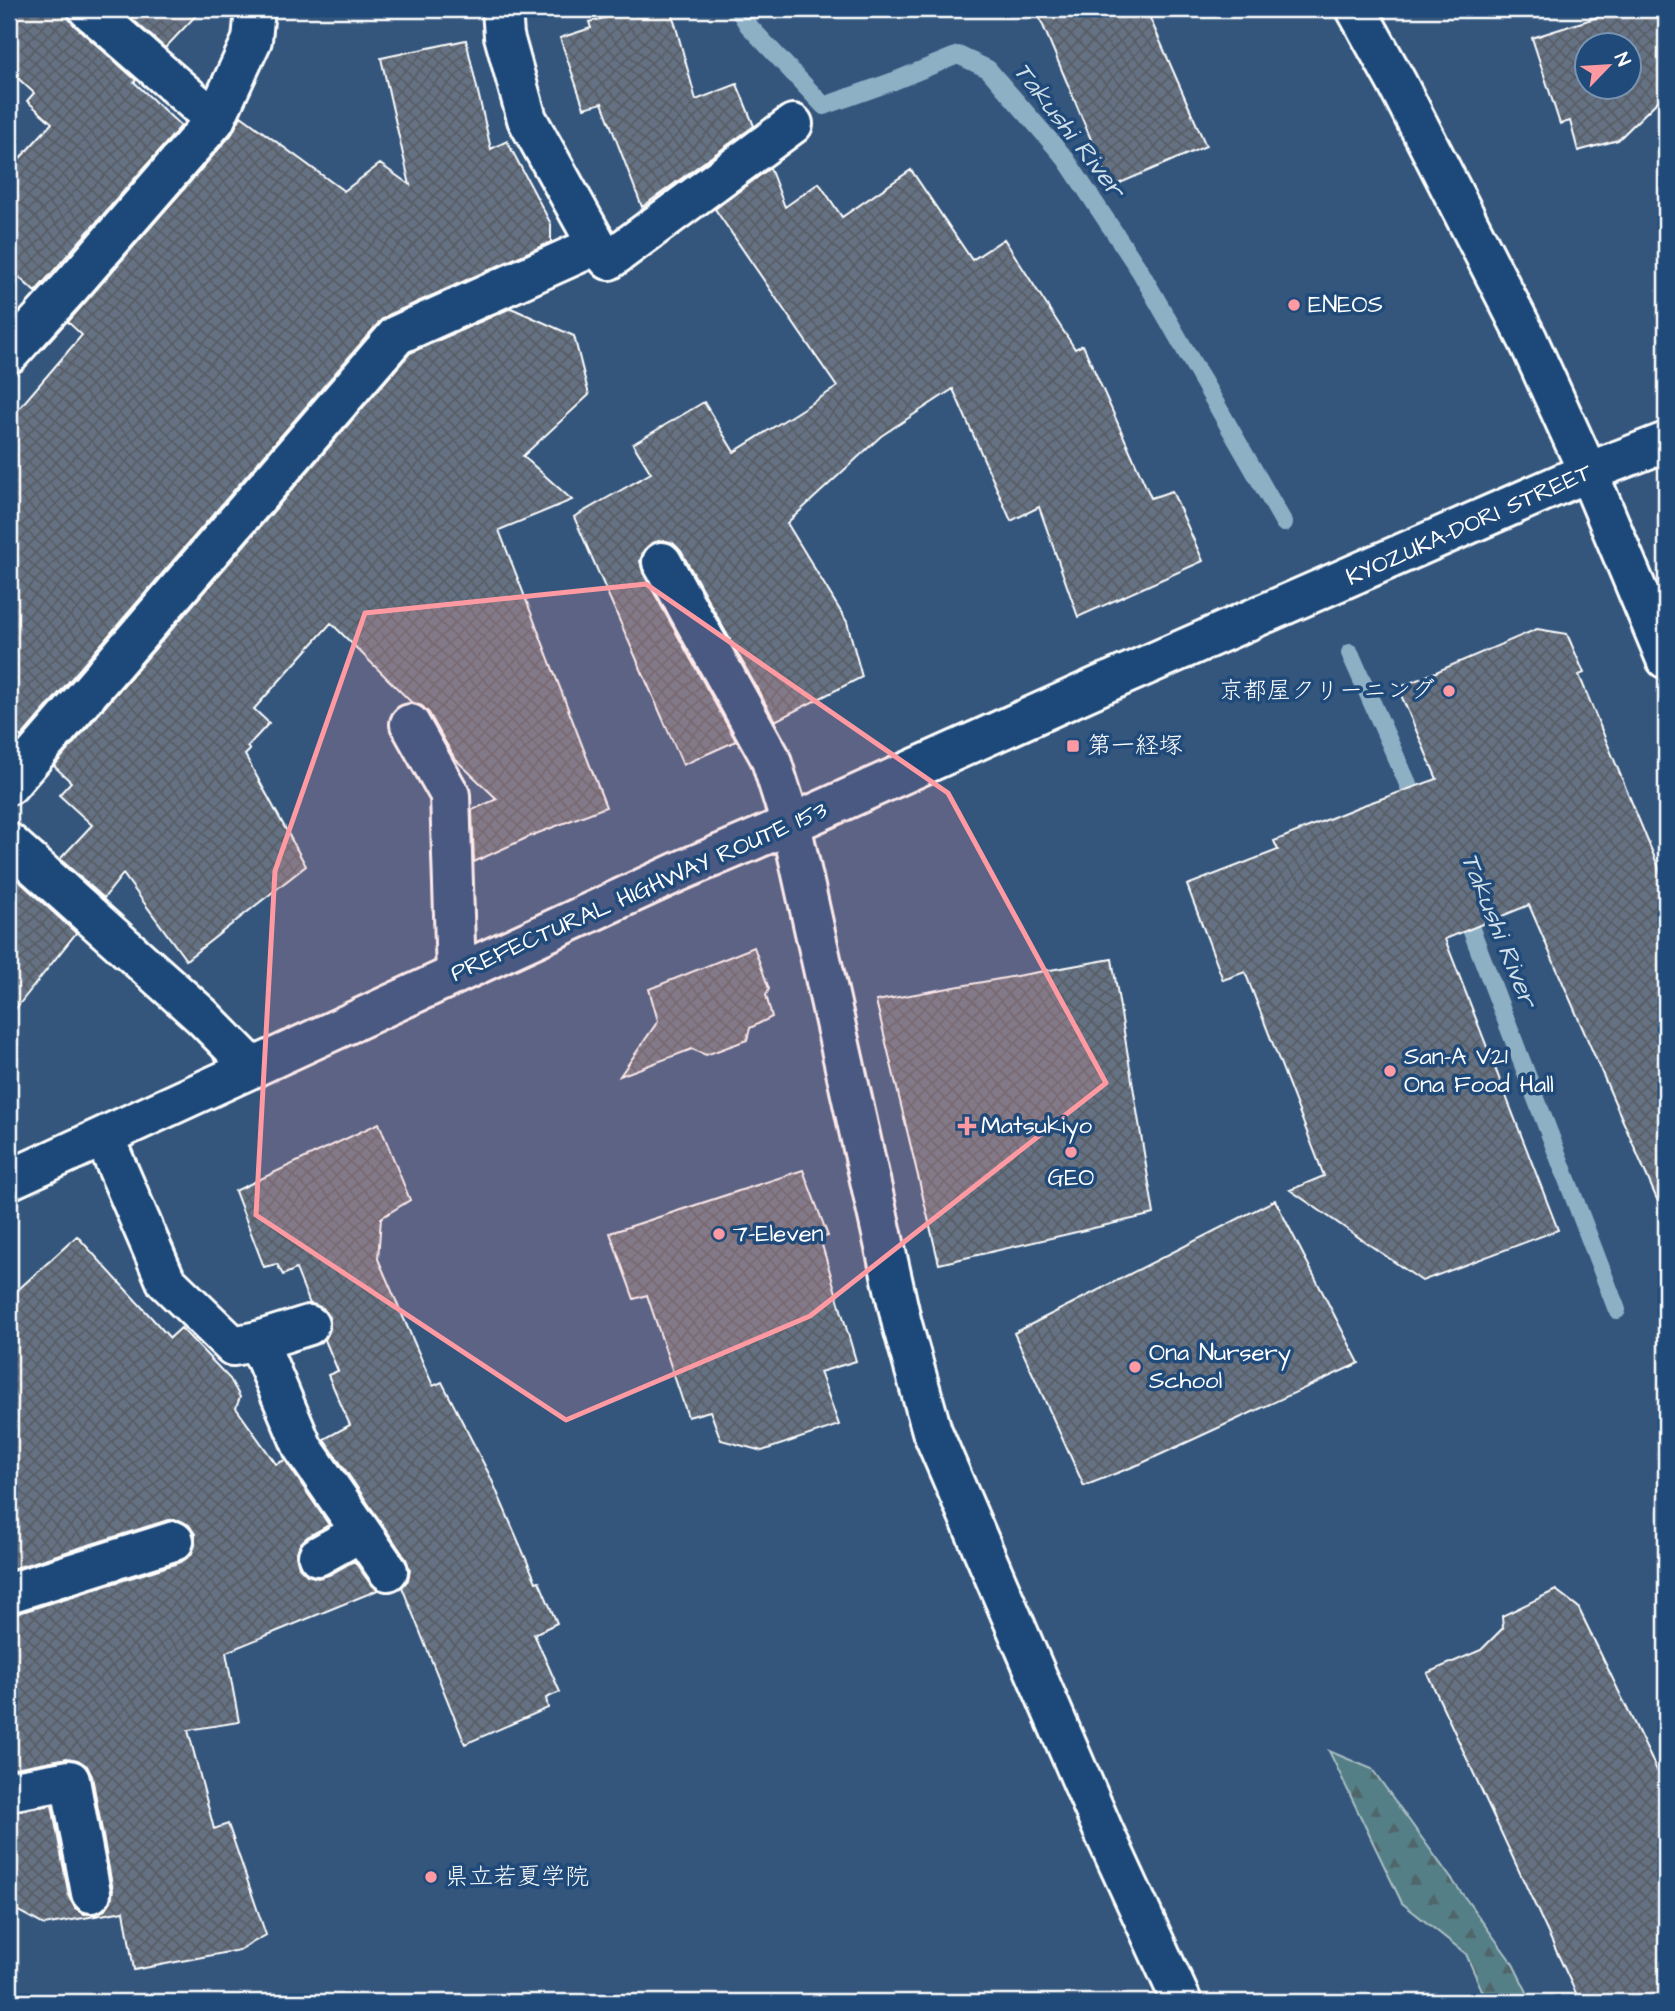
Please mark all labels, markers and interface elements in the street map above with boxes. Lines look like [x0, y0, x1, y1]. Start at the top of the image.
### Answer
north arrow [1574, 32, 1644, 102]
text: N [1607, 48, 1637, 71]
water label: Takushi River [1005, 55, 1135, 207]
place label: ENEOS [1308, 288, 1383, 322]
marker: ENEOS [1286, 297, 1302, 313]
street label: KYOZUKA-DORI STREET [1341, 455, 1597, 595]
place label: 京都屋クリーニング [1219, 674, 1435, 708]
marker: 京都屋クリーニング [1441, 683, 1457, 699]
place label: 第一経塚 [1087, 729, 1183, 763]
marker: 第一経塚 [1065, 738, 1081, 754]
street label: PREFECTURAL HIGHWAY ROUTE 153 [445, 793, 833, 991]
water label: Takushi River [1452, 848, 1547, 1015]
place label: San-A V21 Ona Food Hall [1404, 1040, 1554, 1102]
marker: San-A V21 Ona Food Hall [1382, 1063, 1398, 1079]
place label: Matsukiyo [981, 1109, 1093, 1144]
marker: Matsukiyo [959, 1118, 975, 1134]
marker: GEO [1063, 1144, 1079, 1160]
place label: GEO [1048, 1161, 1094, 1195]
place label: 7-Eleven [733, 1217, 824, 1251]
marker: 7-Eleven [711, 1226, 727, 1242]
place label: Ona Nursery School [1149, 1336, 1291, 1398]
marker: Ona Nursery School [1127, 1359, 1143, 1375]
place label: 県立若夏学院 [445, 1860, 589, 1894]
marker: 県立若夏学院 [423, 1869, 439, 1885]

